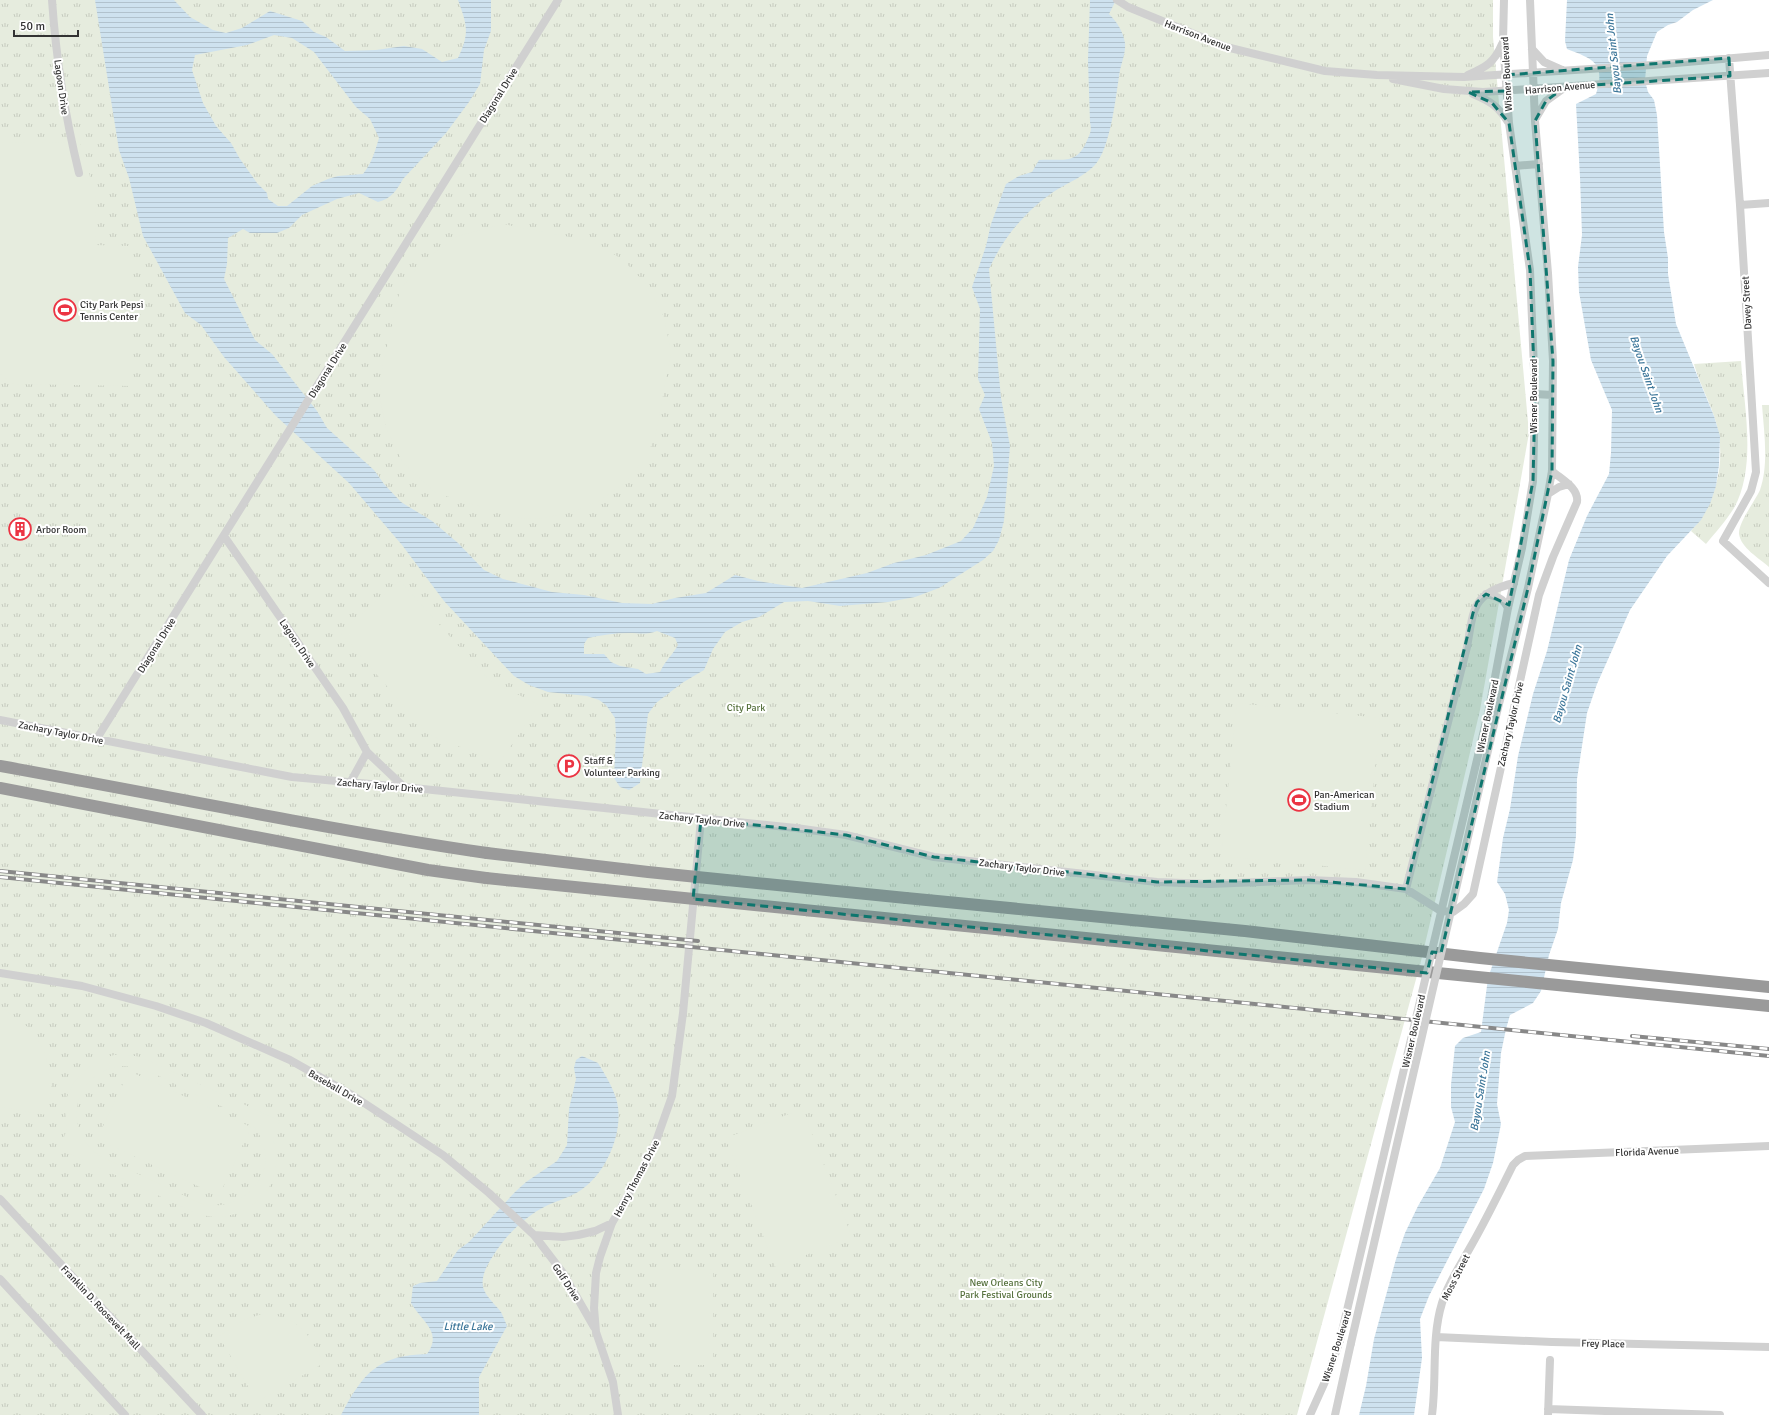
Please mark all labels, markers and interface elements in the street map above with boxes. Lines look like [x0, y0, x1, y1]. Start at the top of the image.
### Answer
scale bar [14, 12, 78, 38]
water label: Bayou Saint John [1603, 12, 1624, 95]
street label: Harrison Avenue [1163, 18, 1233, 54]
text: 50 m [20, 19, 45, 34]
street label: Wisner Boulevard [1499, 36, 1515, 112]
street label: Lagoon Drive [51, 59, 71, 116]
street label: Diagonal Drive [477, 66, 521, 125]
street label: Harrison Avenue [1524, 79, 1596, 97]
street label: Davey Street [1740, 275, 1754, 330]
sports icon: City Park Pepsi Tennis Center [52, 297, 78, 323]
place label: City Park Pepsi Tennis Center [80, 299, 143, 323]
water label: Bayou Saint John [1627, 334, 1666, 415]
street label: Diagonal Drive [306, 341, 350, 400]
street label: Wisner Boulevard [1528, 359, 1540, 433]
building icon: Arbor Room [7, 516, 33, 542]
place label: Arbor Room [36, 524, 86, 536]
street label: Diagonal Drive [135, 616, 179, 675]
street label: Lagoon Drive [277, 617, 318, 670]
water label: Bayou Saint John [1550, 643, 1585, 725]
street label: Wisner Boulevard [1474, 678, 1502, 754]
street label: Zachary Taylor Drive [1495, 681, 1527, 768]
park label: City Park [727, 702, 765, 714]
street label: Zachary Taylor Drive [17, 719, 104, 747]
parking icon: Staff & Volunteer Parking [556, 753, 582, 779]
place label: Staff & Volunteer Parking [584, 755, 660, 779]
street label: Zachary Taylor Drive [336, 776, 424, 796]
sports icon: Pan-American Stadium [1286, 787, 1312, 813]
place label: Pan-American Stadium [1314, 789, 1374, 813]
street label: Zachary Taylor Drive [658, 810, 746, 830]
street label: Zachary Taylor Drive [978, 857, 1066, 879]
street label: Wisner Boulevard [1400, 993, 1428, 1069]
water label: Bayou Saint John [1468, 1049, 1493, 1132]
street label: Baseball Drive [306, 1067, 365, 1108]
street label: Henry Thomas Drive [611, 1138, 662, 1219]
street label: Florida Avenue [1615, 1145, 1679, 1159]
street label: Moss Street [1439, 1252, 1473, 1303]
street label: Golf Drive [550, 1261, 583, 1304]
street label: Franklin D. Roosevelt Mall [58, 1263, 142, 1352]
park label: New Orleans City Park Festival Grounds [960, 1277, 1053, 1301]
street label: Wisner Boulevard [1320, 1309, 1354, 1384]
water label: Little Lake [443, 1320, 493, 1333]
street label: Frey Place [1581, 1338, 1625, 1350]

